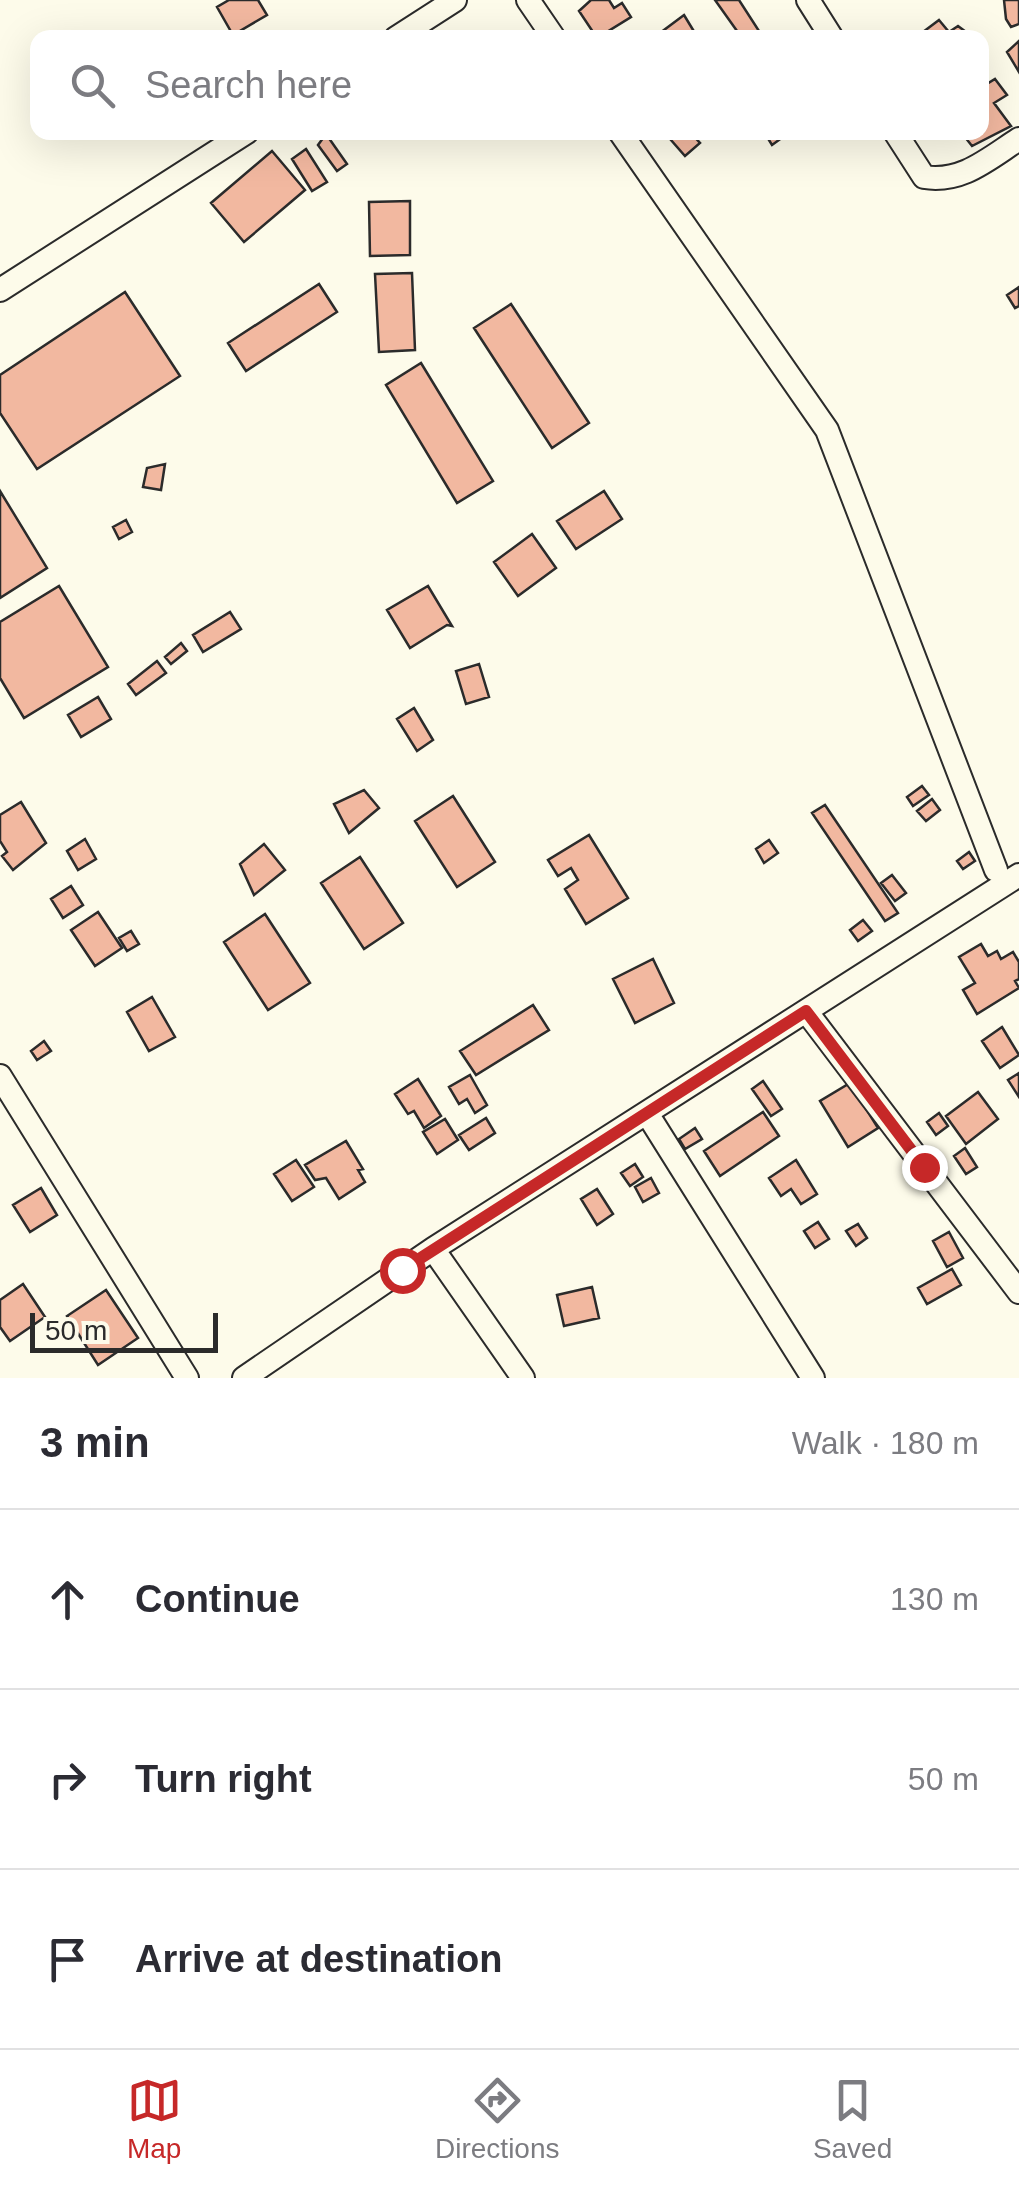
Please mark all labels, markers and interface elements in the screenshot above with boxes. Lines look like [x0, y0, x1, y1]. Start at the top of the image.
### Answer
search box [30, 30, 989, 140]
icon: search [65, 58, 120, 113]
text: Search here [145, 64, 352, 106]
route end [902, 1145, 948, 1191]
route start [380, 1248, 426, 1294]
scale bar [30, 1308, 218, 1352]
text: 50 m [45, 1315, 107, 1346]
text: 3 min [40, 1419, 150, 1466]
text: Walk · 180 m [792, 1425, 979, 1461]
icon: ahead [40, 1572, 95, 1627]
text: Continue [135, 1578, 300, 1620]
text: 130 m [890, 1581, 979, 1617]
icon: right [40, 1752, 95, 1807]
text: Turn right [135, 1758, 312, 1800]
text: 50 m [908, 1761, 979, 1797]
icon: arrive [40, 1932, 95, 1987]
text: Arrive at destination [135, 1938, 502, 1980]
tab: Map [127, 2073, 182, 2165]
tab: Directions [435, 2073, 560, 2165]
tab: Saved [813, 2073, 892, 2165]

